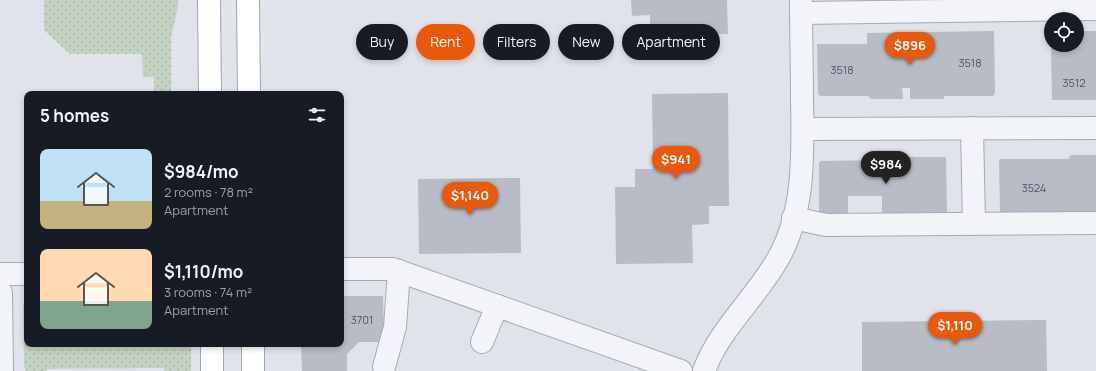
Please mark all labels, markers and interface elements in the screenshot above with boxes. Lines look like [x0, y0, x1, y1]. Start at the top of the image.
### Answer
map controls [1044, 12, 1084, 52]
button: locate [1044, 12, 1084, 52]
chip: Buy [356, 24, 408, 60]
chip: Rent [416, 24, 475, 60]
chip: Filters [483, 24, 550, 60]
chip: New [558, 24, 614, 60]
chip: Apartment [622, 24, 720, 60]
pin: $896 [886, 32, 934, 66]
text: $896 [894, 36, 926, 54]
house number: 3518 [958, 55, 982, 70]
house number: 3518 [830, 62, 854, 77]
house number: 3512 [1063, 75, 1086, 90]
text: 5 homes [40, 104, 109, 127]
icon: filters [306, 104, 328, 126]
pin: $941 [652, 146, 700, 180]
text: $941 [661, 150, 691, 168]
pin: $984 [862, 151, 910, 185]
text: $984 [870, 155, 902, 173]
text: $984/mo [164, 160, 239, 183]
icon: home [72, 165, 120, 213]
house number: 3524 [1022, 180, 1046, 195]
pin: $1,140 [437, 182, 503, 216]
text: 2 rooms · 78 m² [164, 183, 253, 201]
text: $1,140 [451, 186, 489, 204]
text: Apartment [164, 201, 228, 219]
text: $1,110/mo [164, 260, 243, 283]
icon: home [72, 265, 120, 313]
text: 3 rooms · 74 m² [164, 283, 252, 301]
text: Apartment [164, 301, 228, 319]
house number: 3701 [351, 312, 373, 327]
pin: $1,110 [922, 312, 988, 346]
text: $1,110 [937, 316, 973, 334]

